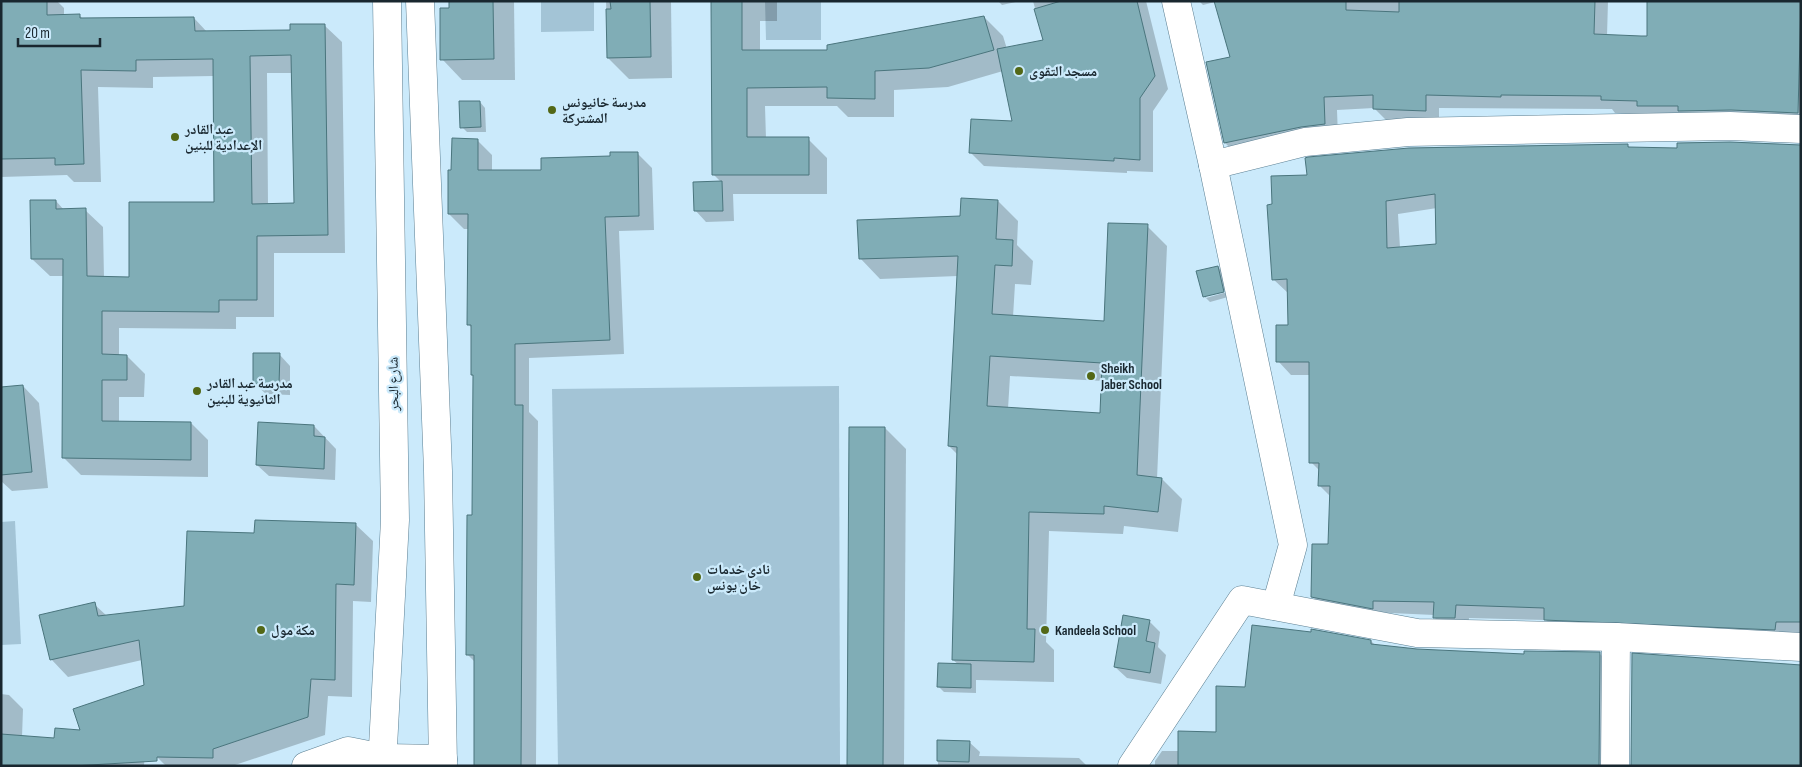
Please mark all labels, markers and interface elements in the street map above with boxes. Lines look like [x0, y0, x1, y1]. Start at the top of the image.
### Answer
scale bar [18, 15, 100, 47]
text: 20 m [25, 24, 50, 43]
place label: مسجد التقوى [1029, 63, 1097, 80]
marker: مسجد التقوى [1013, 65, 1025, 77]
place label: مدرسة خانيونس المشتركة [562, 94, 646, 127]
marker: مدرسة خانيونس المشتركة [546, 104, 558, 116]
place label: عبد القادر الإعدادية للبنين [184, 121, 262, 154]
marker: عبد القادر الإعدادية للبنين [169, 131, 181, 143]
street label: شارع البحر [385, 357, 403, 412]
place label: Sheikh Jaber School [1100, 360, 1162, 393]
marker: Sheikh Jaber School [1085, 370, 1097, 382]
place label: مدرسة عبد القادر الثانيوية للبنين [206, 375, 293, 408]
marker: مدرسة عبد القادر الثانيوية للبنين [191, 385, 203, 397]
place label: نادى خدمات خان يونس [707, 561, 770, 594]
marker: نادى خدمات خان يونس [691, 571, 703, 583]
place label: مكة مول [271, 622, 315, 639]
place label: Kandeela School [1055, 622, 1136, 639]
marker: مكة مول [255, 624, 267, 636]
marker: Kandeela School [1039, 624, 1051, 636]

